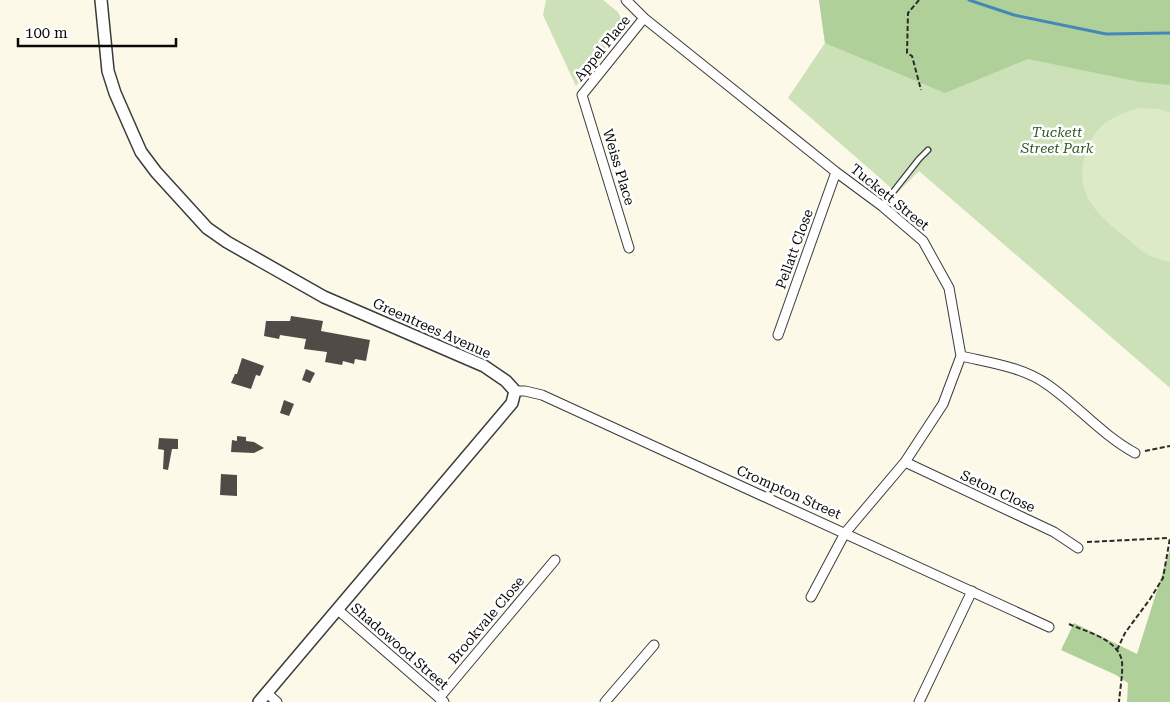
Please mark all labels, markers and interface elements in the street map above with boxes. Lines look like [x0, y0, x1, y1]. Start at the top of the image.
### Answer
street label: Appel Place [571, 12, 633, 84]
scale bar [18, 15, 175, 47]
text: 100 m [25, 24, 68, 42]
park label: Tuckett Street Park [1020, 124, 1094, 156]
street label: Weiss Place [600, 127, 638, 207]
street label: Tuckett Street [848, 161, 932, 233]
street label: Pellatt Close [772, 207, 816, 291]
street label: Greentrees Avenue [370, 295, 494, 361]
street label: Crompton Street [734, 462, 844, 522]
street label: Seton Close [958, 467, 1038, 515]
street label: Brookvale Close [445, 573, 527, 667]
street label: Shadowood Street [348, 599, 452, 693]

